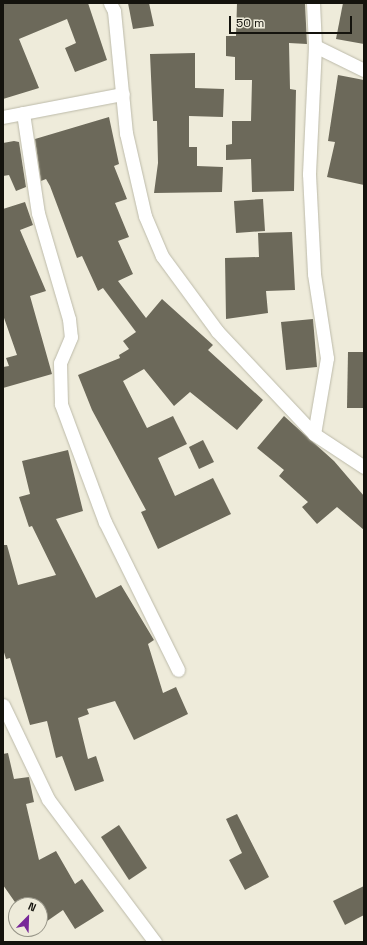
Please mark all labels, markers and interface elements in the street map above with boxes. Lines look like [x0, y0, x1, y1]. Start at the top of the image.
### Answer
scale bar [231, 8, 354, 34]
text: 50 m [236, 15, 264, 31]
north arrow [8, 897, 48, 937]
text: N [26, 899, 38, 915]

